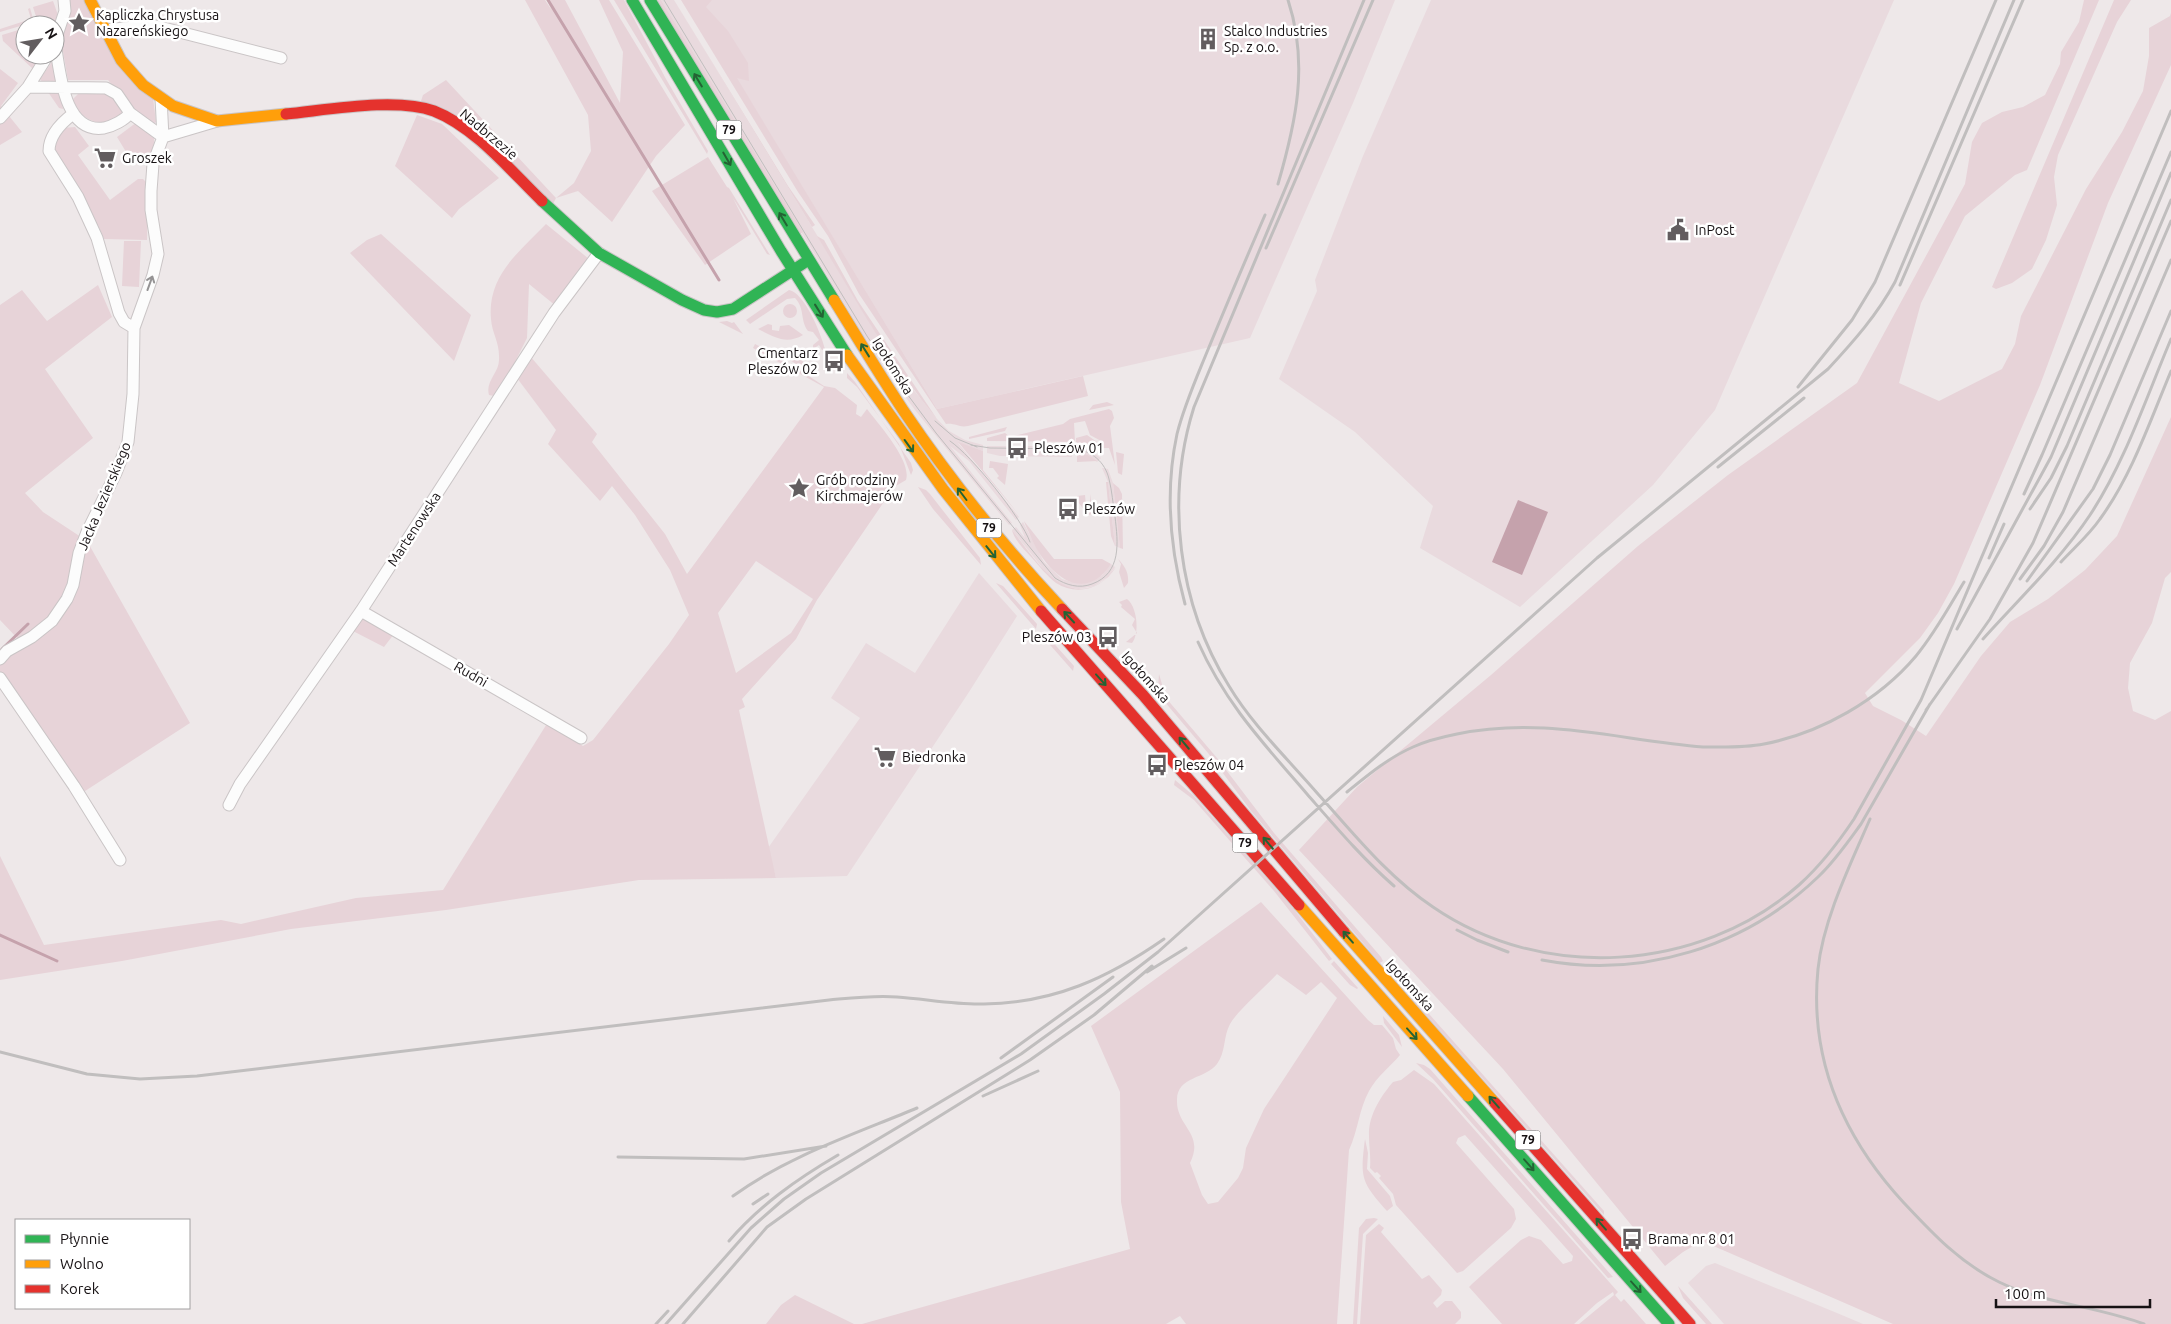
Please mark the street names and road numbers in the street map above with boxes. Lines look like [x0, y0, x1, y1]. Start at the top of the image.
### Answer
street label: Nadbrzezie [457, 105, 521, 163]
road number: 79 [716, 120, 742, 140]
street label: Igołomska [869, 335, 917, 397]
street label: Jacka Jezierskiego [74, 439, 134, 553]
street label: Martenowska [384, 489, 444, 569]
road number: 79 [976, 518, 1002, 538]
street label: Igołomska [1119, 648, 1173, 706]
street label: Rudni [451, 658, 491, 690]
road number: 79 [1232, 834, 1258, 852]
street label: Igołomska [1383, 956, 1437, 1014]
road number: 79 [1516, 1130, 1540, 1150]

